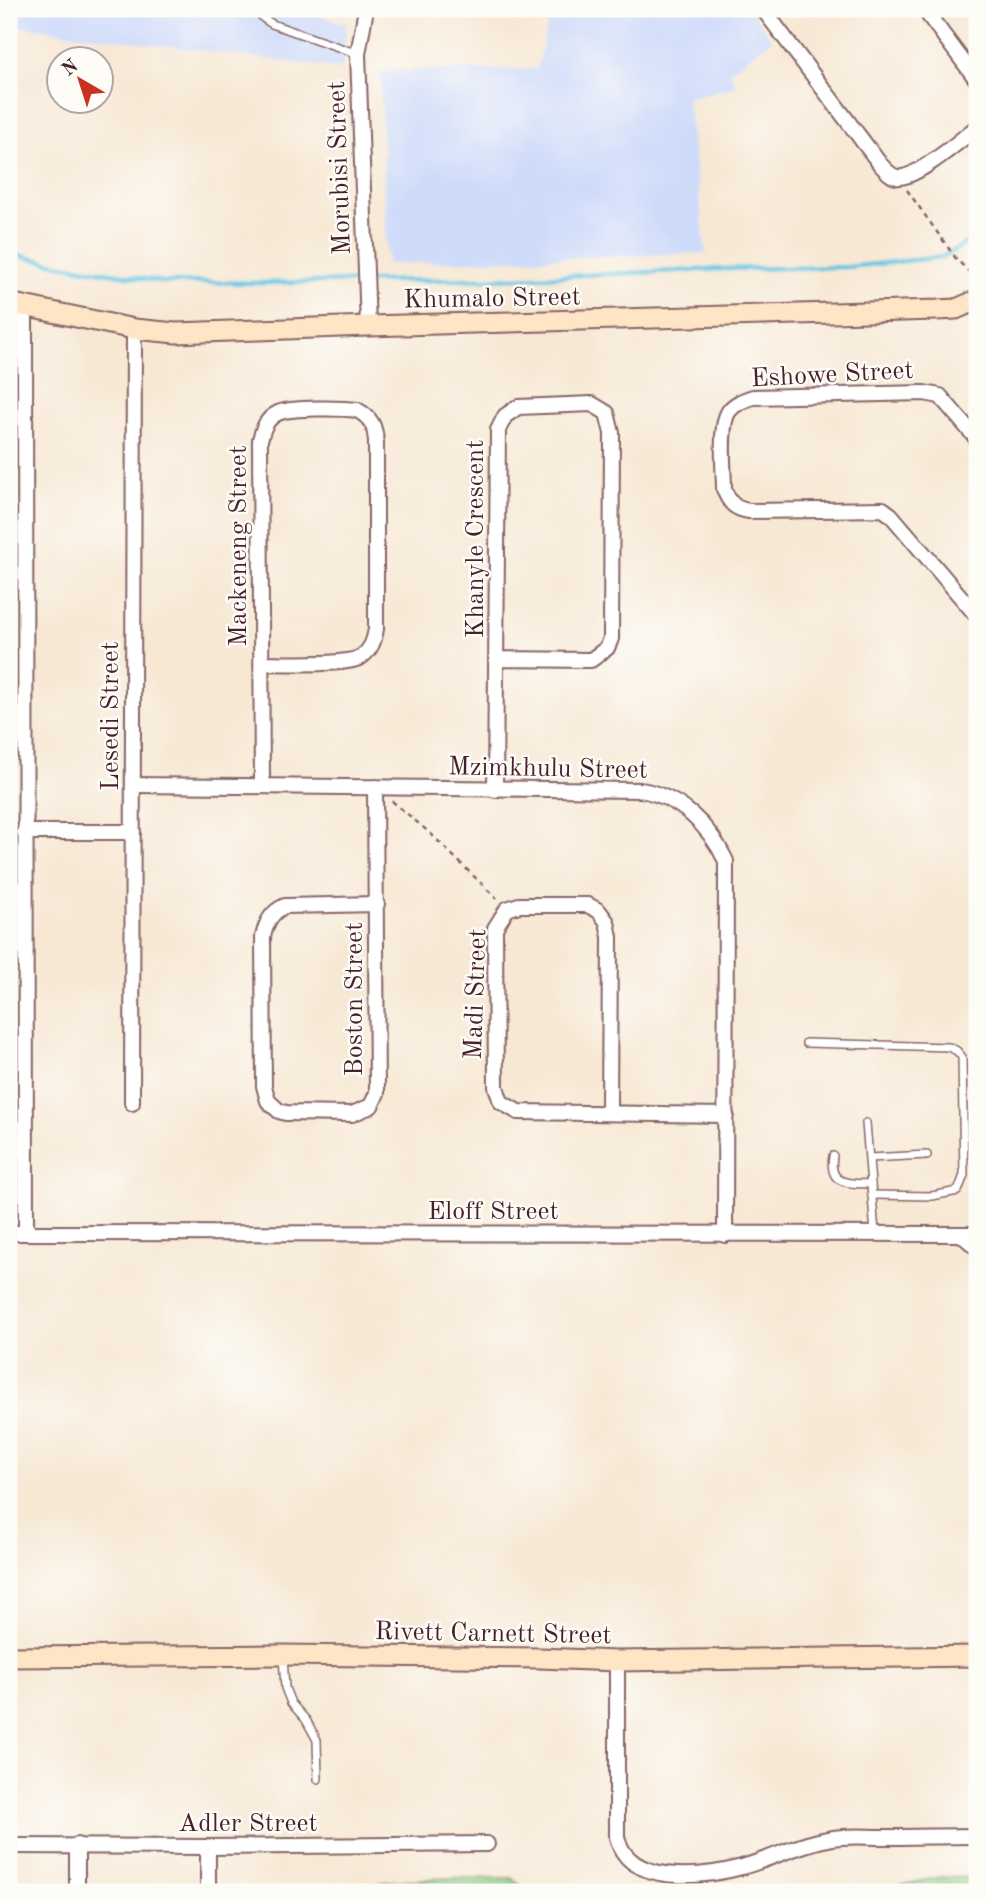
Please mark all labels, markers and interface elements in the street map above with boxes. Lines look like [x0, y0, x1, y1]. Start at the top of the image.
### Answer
north arrow [46, 46, 116, 116]
text: N [59, 56, 83, 81]
street label: Morubisi Street [324, 81, 356, 255]
street label: Khumalo Street [403, 284, 581, 314]
street label: Eshowe Street [750, 358, 914, 392]
street label: Khanyle Crescent [463, 440, 489, 638]
street label: Mackeneng Street [226, 445, 252, 647]
street label: Lesedi Street [98, 641, 124, 791]
street label: Mzimkhulu Street [448, 754, 648, 784]
street label: Boston Street [342, 922, 368, 1076]
street label: Madi Street [461, 928, 491, 1060]
street label: Eloff Street [427, 1199, 559, 1225]
street label: Rivett Carnett Street [374, 1619, 612, 1649]
street label: Adler Street [178, 1811, 318, 1837]

